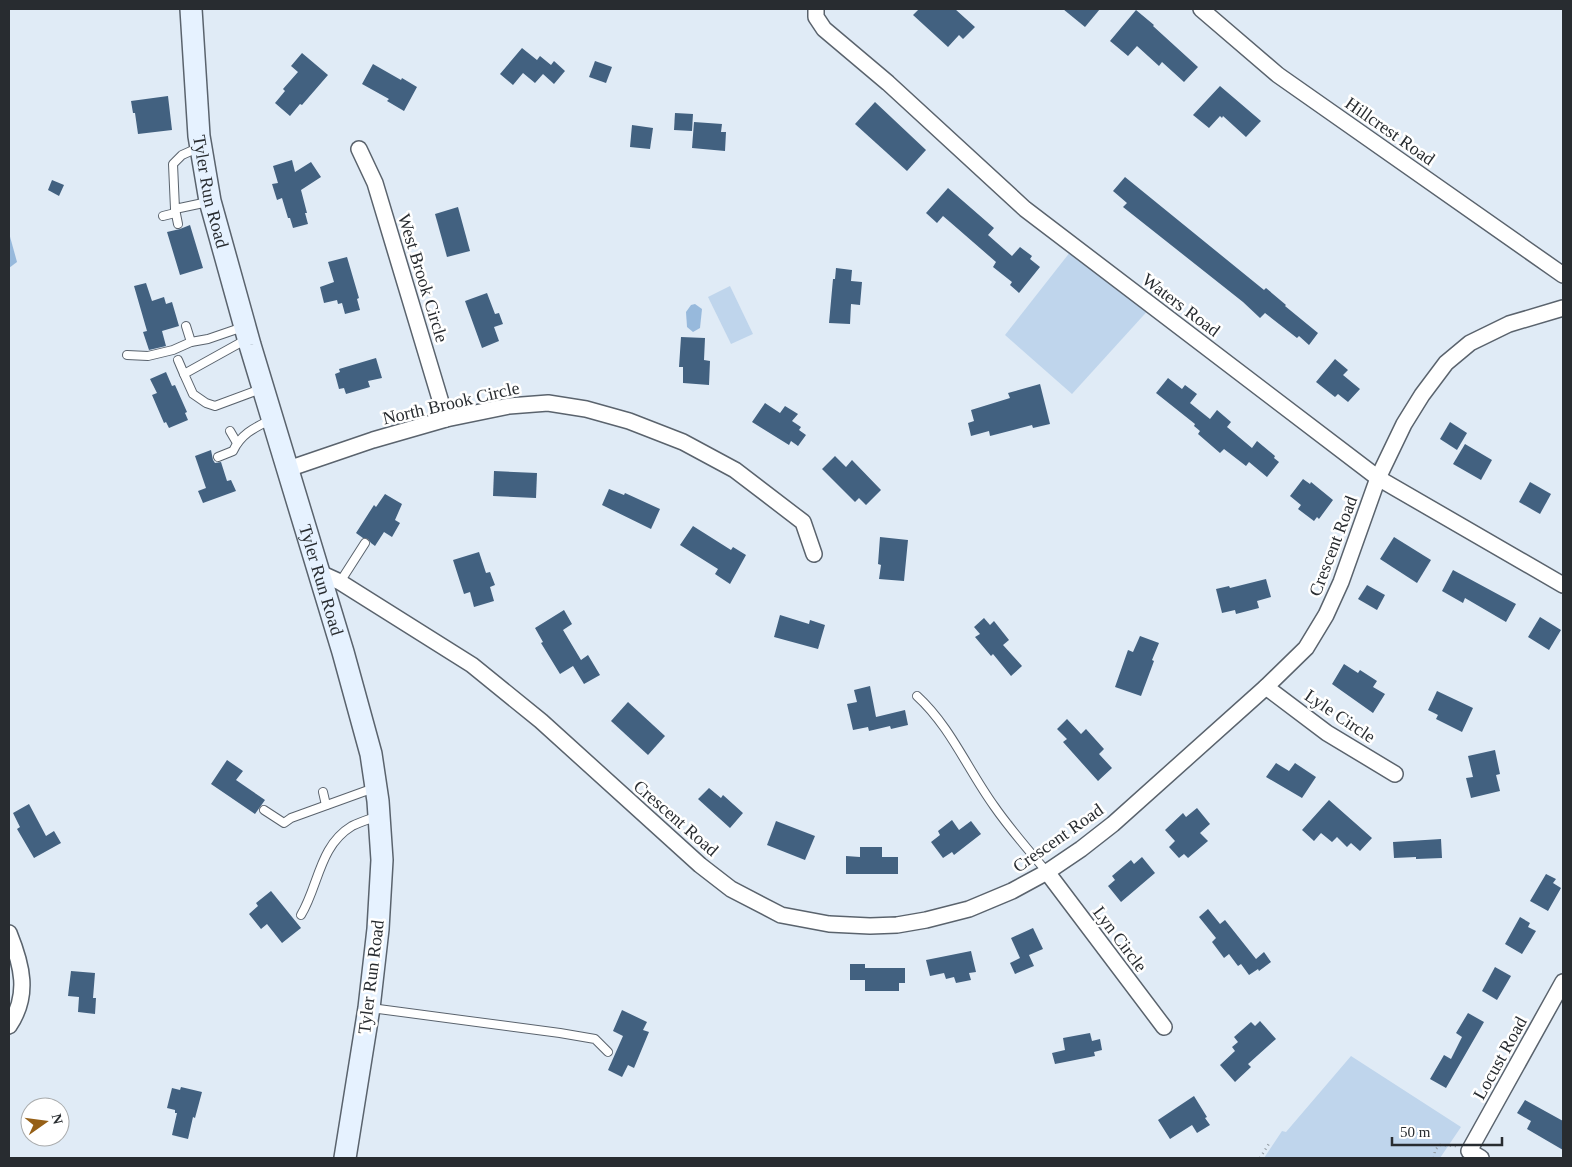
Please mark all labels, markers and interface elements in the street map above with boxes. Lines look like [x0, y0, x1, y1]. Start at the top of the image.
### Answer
street label: Hillcrest Road [1341, 93, 1439, 169]
street label: Tyler Run Road [189, 134, 233, 250]
street label: West Brook Circle [394, 211, 452, 345]
street label: Waters Road [1138, 269, 1224, 341]
street label: North Brook Circle [381, 378, 521, 428]
street label: Crescent Road [1305, 493, 1361, 599]
street label: Tyler Run Road [295, 522, 347, 638]
street label: Lyle Circle [1301, 685, 1379, 747]
street label: Crescent Road [630, 776, 722, 860]
street label: Crescent Road [1009, 800, 1107, 876]
street label: Lyn Circle [1089, 902, 1151, 976]
street label: Tyler Run Road [354, 919, 388, 1035]
street label: Locust Road [1469, 1013, 1531, 1103]
north arrow [20, 1097, 70, 1147]
text: N [49, 1112, 66, 1126]
scale bar [1392, 1114, 1502, 1146]
text: 50 m [1400, 1124, 1431, 1140]

